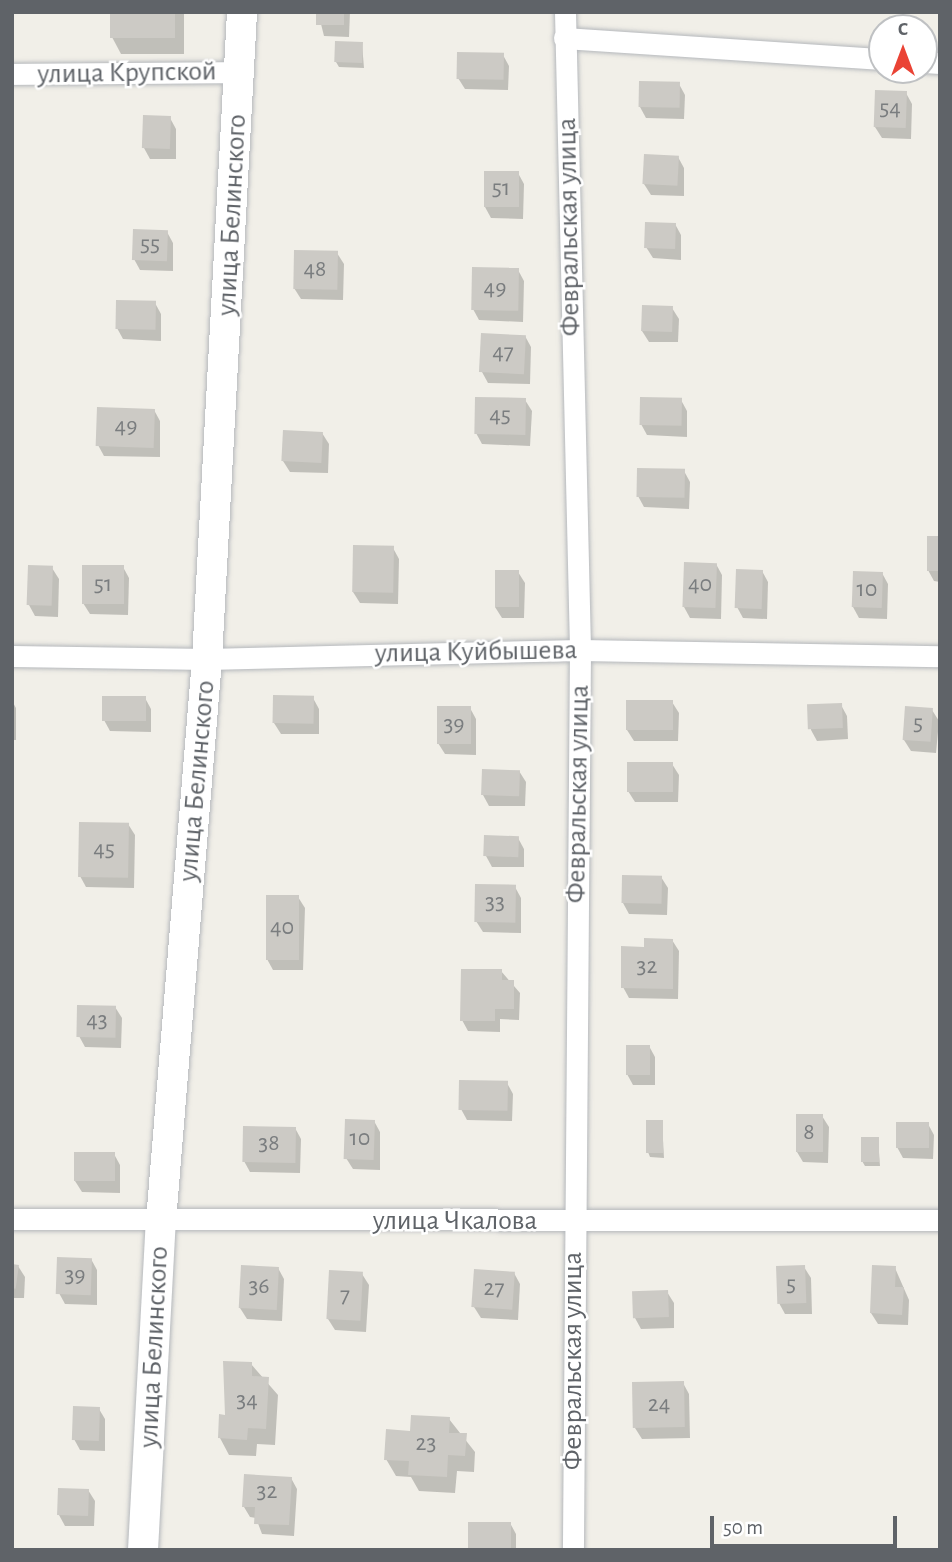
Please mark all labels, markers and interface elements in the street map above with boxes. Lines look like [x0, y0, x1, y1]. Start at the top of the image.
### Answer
north arrow [868, 14, 938, 84]
text: С [898, 20, 908, 39]
street label: улица Крупской [37, 55, 217, 91]
house number: 54 [879, 95, 901, 123]
street label: улица Белинского [210, 113, 254, 317]
street label: Февральская улица [550, 117, 588, 337]
house number: 51 [492, 175, 510, 203]
house number: 55 [140, 231, 160, 259]
house number: 48 [304, 256, 326, 284]
house number: 49 [484, 275, 506, 303]
house number: 47 [492, 339, 514, 367]
house number: 45 [489, 402, 511, 430]
house number: 49 [115, 413, 137, 441]
house number: 51 [94, 571, 112, 599]
house number: 40 [688, 571, 712, 599]
house number: 10 [857, 576, 877, 604]
street label: улица Куйбышева [375, 633, 577, 671]
street label: улица Белинского [171, 679, 223, 883]
street label: Февральская улица [559, 684, 597, 904]
house number: 5 [913, 710, 923, 738]
house number: 39 [443, 711, 465, 739]
house number: 45 [93, 836, 115, 864]
house number: 33 [485, 889, 505, 917]
house number: 40 [270, 914, 294, 942]
house number: 32 [637, 953, 657, 981]
house number: 43 [86, 1007, 108, 1035]
house number: 8 [803, 1119, 815, 1147]
house number: 10 [350, 1125, 370, 1153]
house number: 38 [258, 1130, 280, 1158]
street label: улица Чкалова [373, 1204, 537, 1238]
street label: улица Белинского [132, 1245, 176, 1449]
street label: Февральская улица [556, 1252, 590, 1470]
house number: 39 [64, 1262, 86, 1290]
house number: 5 [786, 1271, 796, 1299]
house number: 36 [248, 1273, 270, 1301]
house number: 27 [484, 1275, 504, 1303]
house number: 7 [340, 1282, 350, 1310]
house number: 34 [236, 1387, 258, 1415]
house number: 24 [648, 1391, 670, 1419]
house number: 23 [416, 1430, 436, 1458]
house number: 32 [257, 1478, 277, 1506]
scale bar [714, 1502, 901, 1546]
text: 50 m [723, 1517, 763, 1538]

